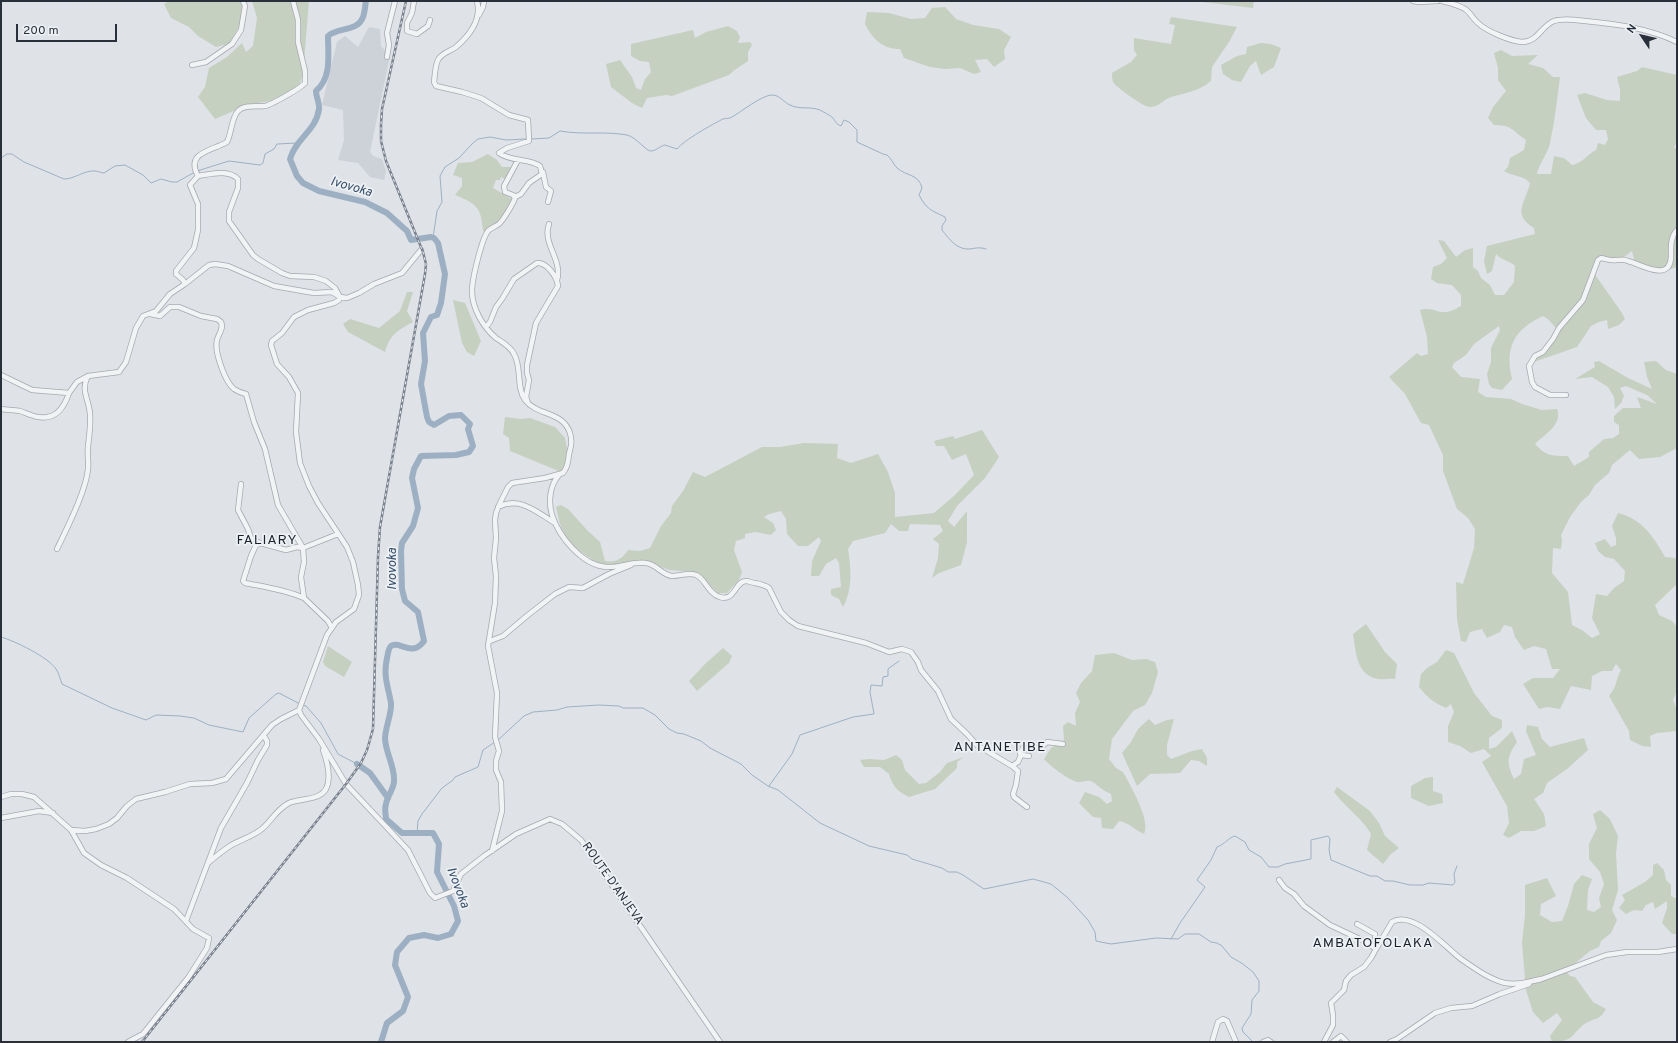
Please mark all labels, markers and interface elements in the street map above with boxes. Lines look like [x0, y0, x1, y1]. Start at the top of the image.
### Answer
scale bar [18, 16, 119, 42]
north arrow [1622, 16, 1662, 56]
text: N [1624, 22, 1640, 36]
text: 200 m [23, 23, 59, 39]
water label: Ivovoka [328, 175, 374, 201]
district label: FALIARY [236, 533, 298, 549]
water label: Ivovoka [385, 548, 401, 590]
district label: ANTANETIBE [954, 740, 1046, 756]
street label: ROUTE D'ANJEVA [578, 840, 646, 928]
water label: Ivovoka [442, 865, 472, 911]
district label: AMBATOFOLAKA [1313, 936, 1433, 952]

